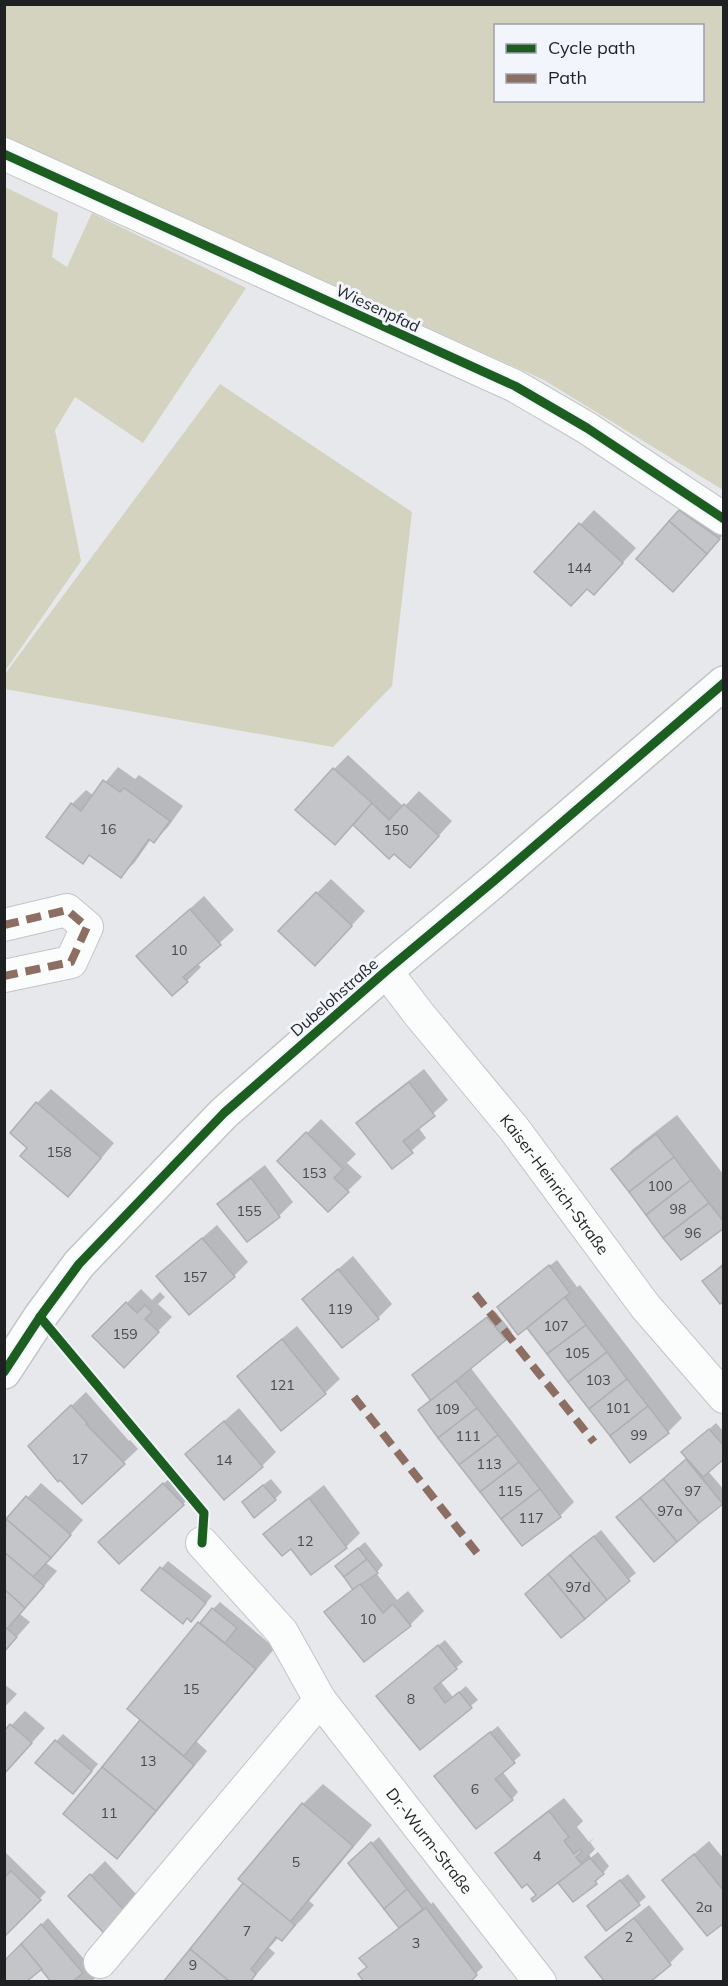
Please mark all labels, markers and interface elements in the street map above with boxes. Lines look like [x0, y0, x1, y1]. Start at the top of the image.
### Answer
legend [494, 24, 704, 102]
text: Cycle path [548, 36, 635, 59]
text: Path [548, 66, 587, 89]
street label: Wiesenpfad [333, 280, 423, 336]
house number: 144 [566, 559, 592, 577]
house number: 16 [100, 820, 116, 838]
house number: 150 [383, 821, 409, 839]
house number: 10 [171, 941, 187, 959]
street label: Dubelohstraße [286, 954, 382, 1040]
street label: Kaiser-Heinrich-Straße [496, 1110, 613, 1258]
house number: 158 [46, 1143, 72, 1161]
house number: 153 [301, 1164, 327, 1182]
house number: 100 [647, 1177, 673, 1195]
house number: 98 [670, 1200, 686, 1218]
house number: 155 [236, 1202, 262, 1220]
house number: 96 [685, 1224, 701, 1242]
house number: 157 [182, 1268, 208, 1286]
house number: 119 [327, 1300, 353, 1318]
house number: 107 [543, 1317, 569, 1335]
house number: 159 [112, 1325, 138, 1343]
house number: 105 [564, 1344, 590, 1362]
house number: 103 [585, 1371, 611, 1389]
house number: 121 [269, 1376, 295, 1394]
house number: 101 [605, 1399, 631, 1417]
house number: 109 [434, 1400, 460, 1418]
house number: 99 [631, 1426, 647, 1444]
house number: 111 [455, 1427, 481, 1445]
house number: 17 [72, 1450, 88, 1468]
house number: 14 [216, 1451, 233, 1469]
house number: 113 [476, 1455, 502, 1473]
house number: 115 [497, 1482, 523, 1500]
house number: 97 [685, 1482, 701, 1500]
house number: 97a [657, 1502, 683, 1520]
house number: 117 [518, 1509, 544, 1527]
house number: 12 [297, 1532, 313, 1550]
house number: 97d [565, 1578, 591, 1596]
house number: 10 [360, 1610, 376, 1628]
house number: 15 [183, 1680, 199, 1698]
house number: 8 [407, 1690, 415, 1708]
house number: 13 [140, 1752, 156, 1770]
house number: 6 [471, 1780, 479, 1798]
street label: Dr.-Wurm-Straße [382, 1784, 477, 1898]
house number: 11 [101, 1804, 117, 1822]
house number: 4 [533, 1847, 542, 1865]
house number: 5 [292, 1853, 300, 1871]
house number: 2a [696, 1898, 712, 1916]
house number: 7 [243, 1922, 251, 1940]
house number: 2 [625, 1928, 633, 1946]
house number: 3 [412, 1934, 420, 1952]
house number: 9 [189, 1956, 197, 1974]

